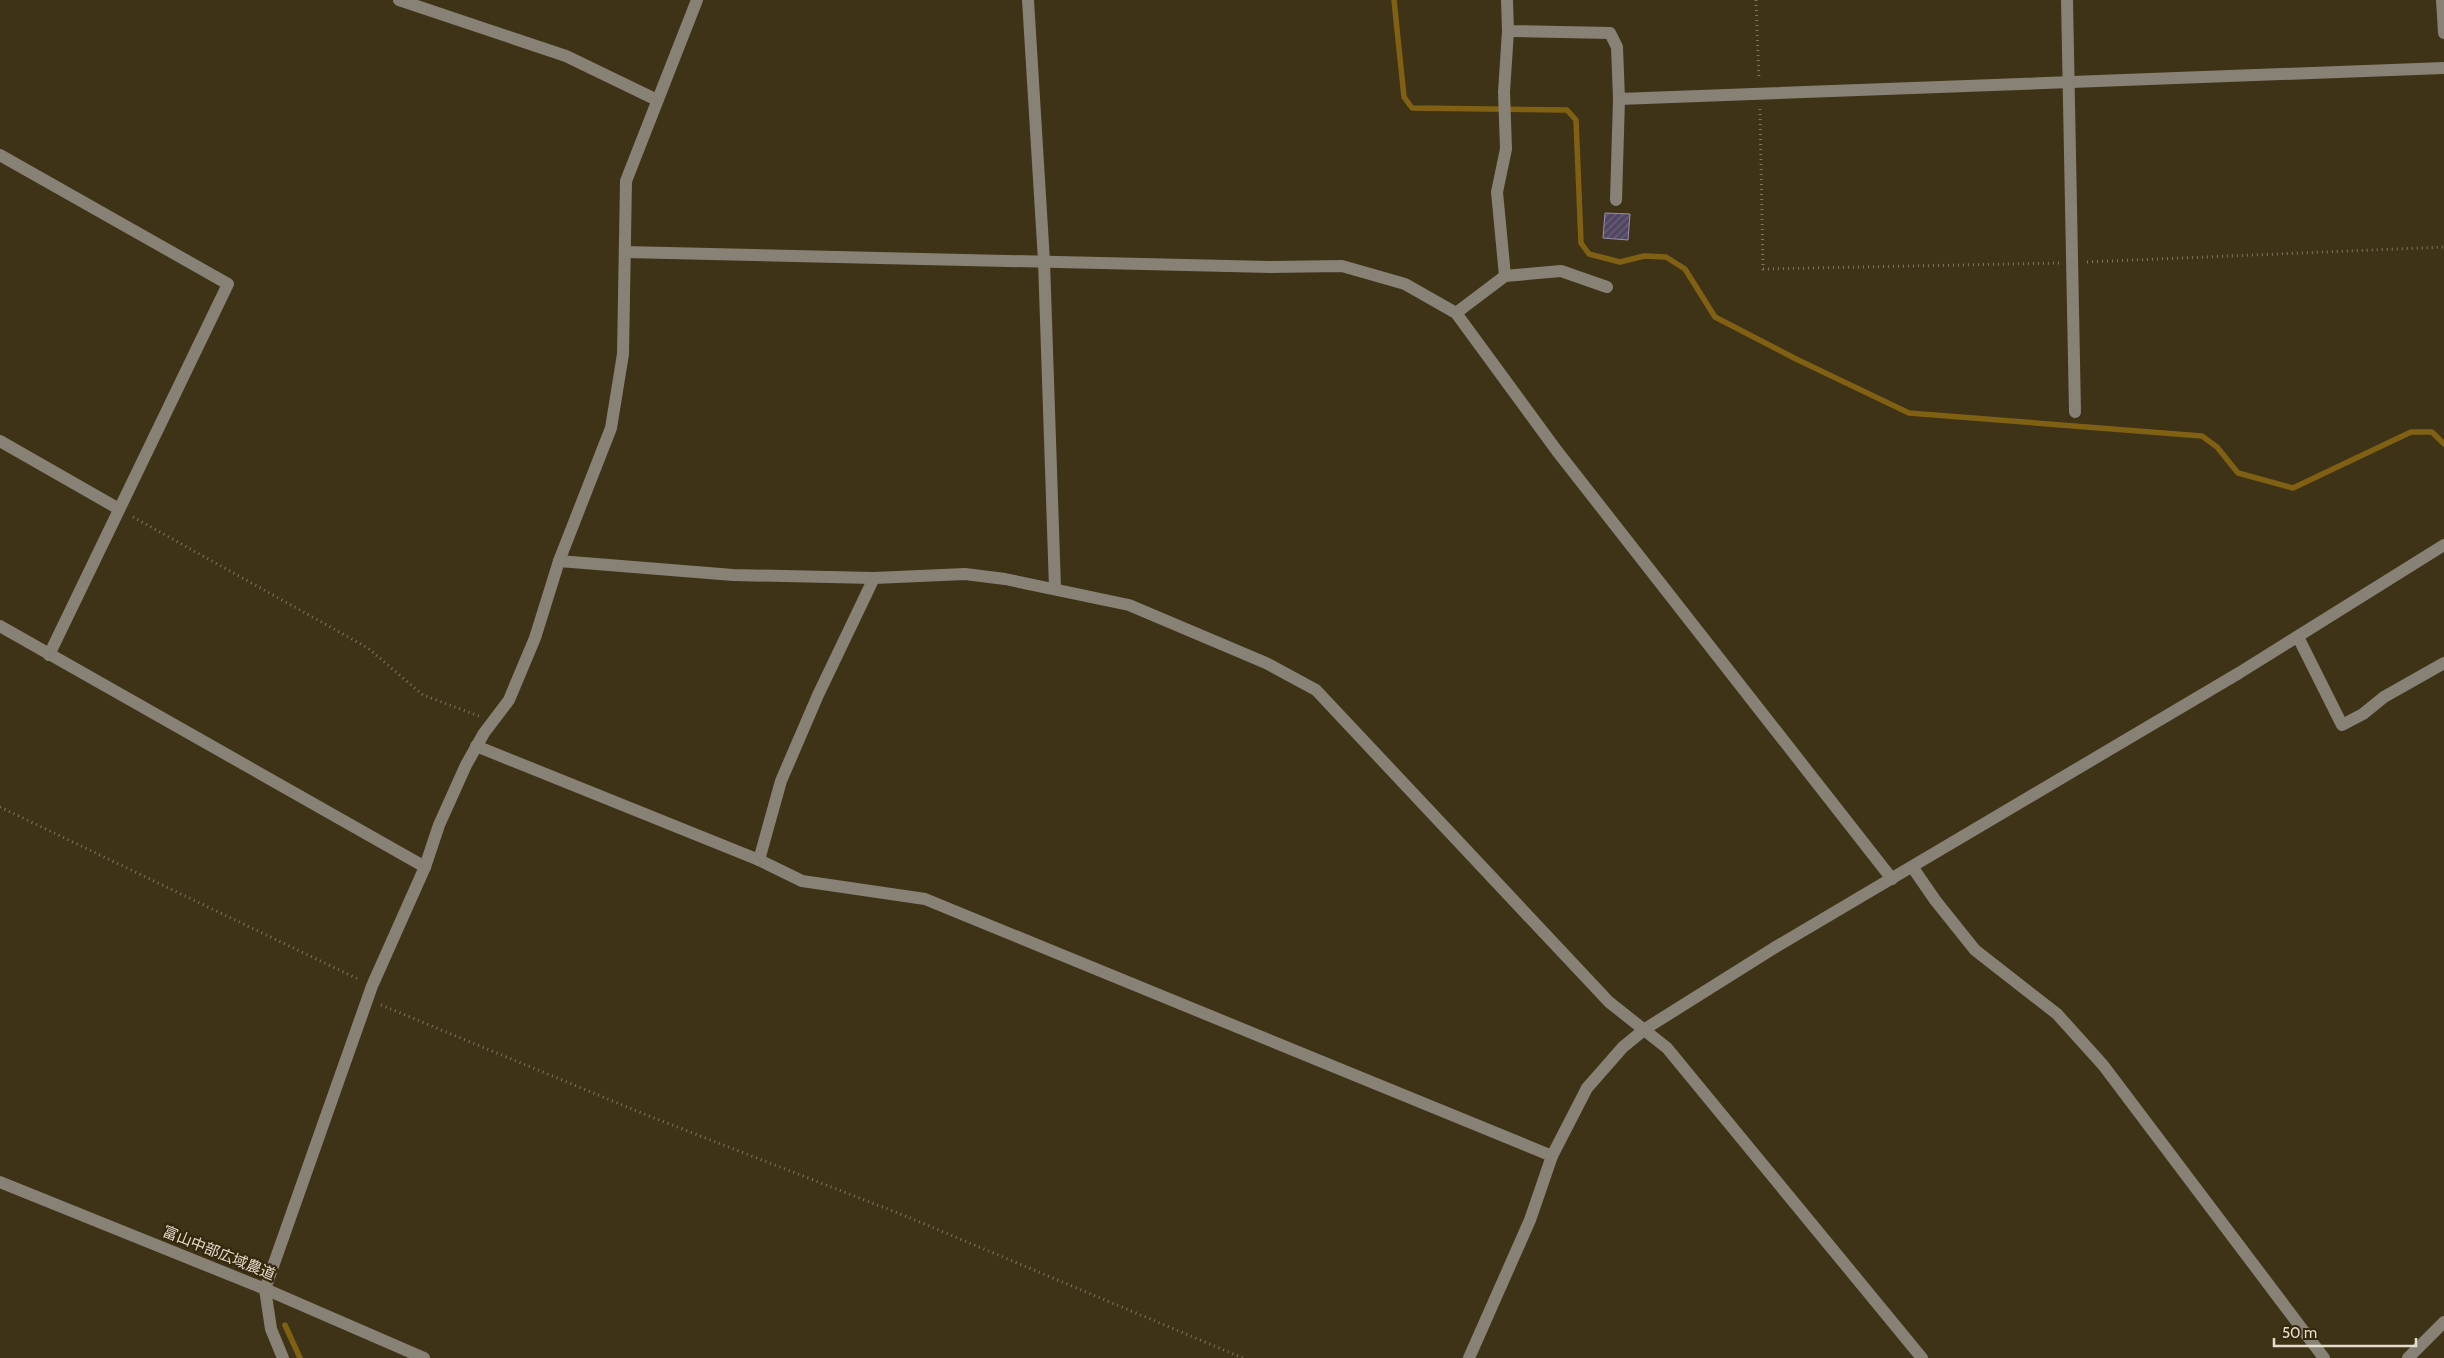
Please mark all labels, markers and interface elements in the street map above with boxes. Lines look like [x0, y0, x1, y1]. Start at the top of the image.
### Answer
street label: 富山中部広域農道 [160, 1222, 278, 1284]
scale bar [2274, 1316, 2416, 1348]
text: 50 m [2282, 1324, 2317, 1342]

